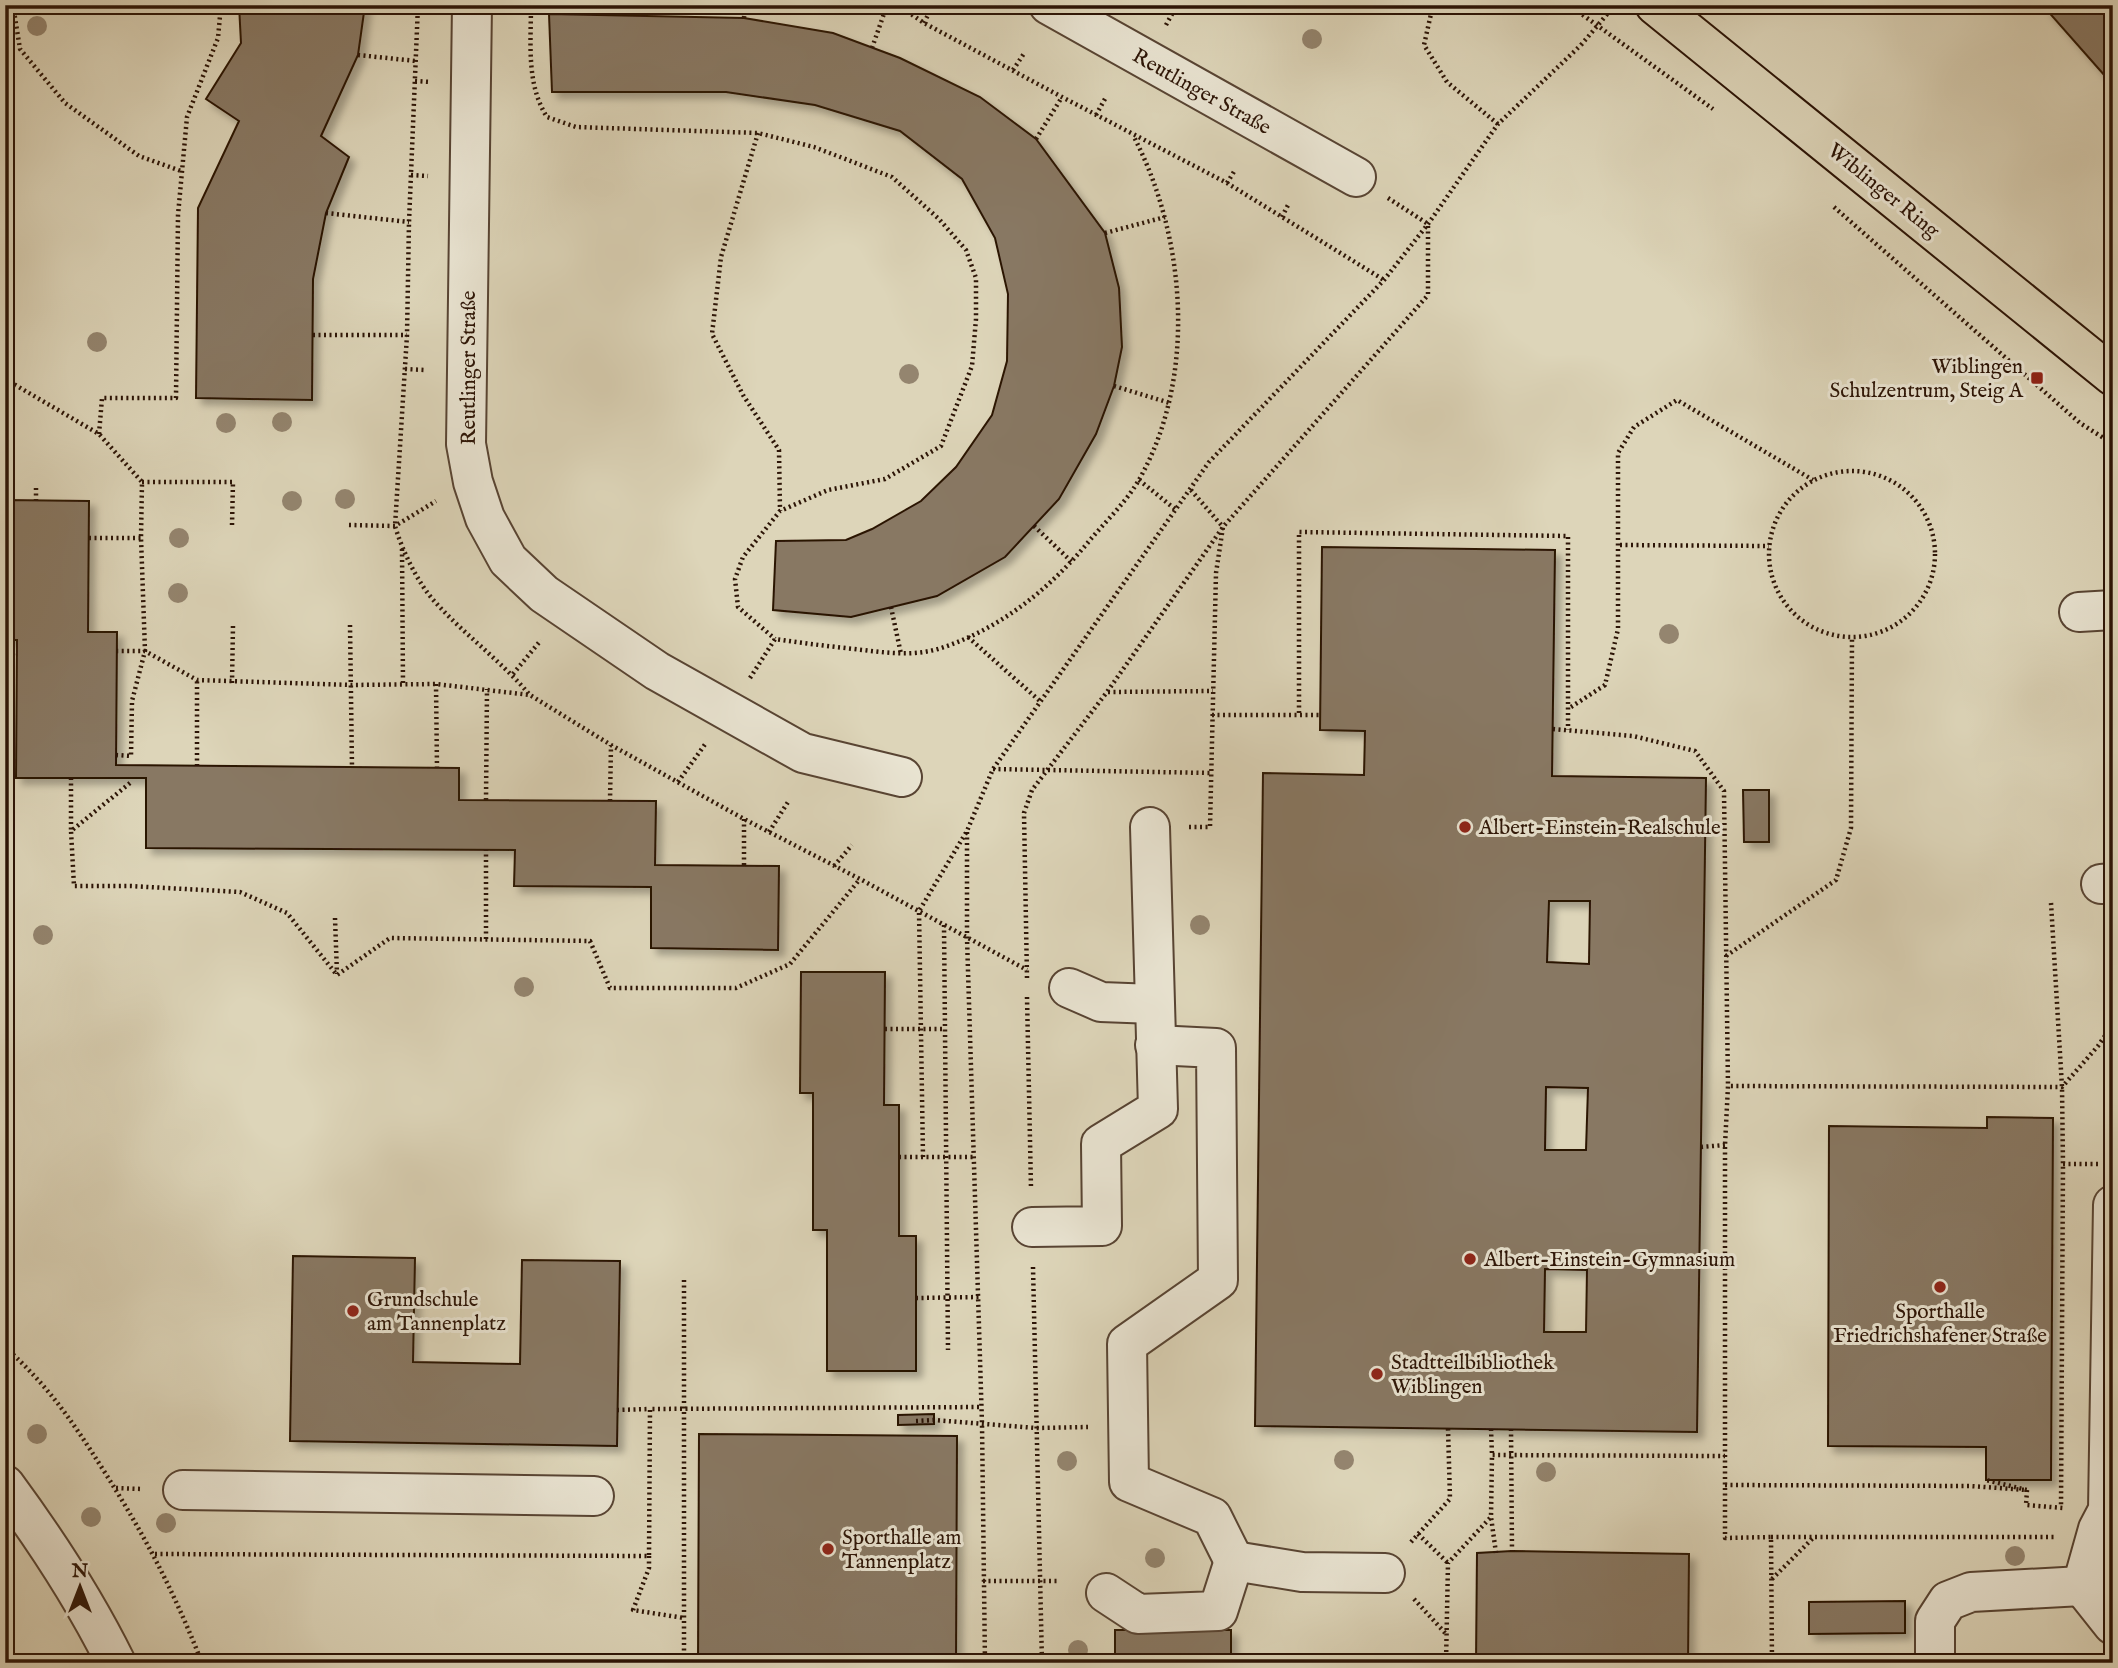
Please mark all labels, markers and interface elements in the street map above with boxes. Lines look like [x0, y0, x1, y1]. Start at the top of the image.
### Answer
street label: Reutlinger Straße [1127, 43, 1276, 142]
street label: Wiblinger Ring [1821, 138, 1945, 245]
street label: Reutlinger Straße [456, 290, 483, 445]
place label: Wiblingen Schulzentrum, Steig A [1829, 354, 2024, 405]
marker: Wiblingen Schulzentrum, Steig A [2029, 370, 2045, 386]
place label: Albert-Einstein-Realschule [1478, 815, 1721, 842]
marker: Albert-Einstein-Realschule [1457, 819, 1473, 835]
place label: Albert-Einstein-Gymnasium [1483, 1247, 1735, 1274]
marker: Albert-Einstein-Gymnasium [1462, 1251, 1478, 1267]
marker: Sporthalle Friedrichshafener Straße [1932, 1279, 1948, 1295]
place label: Grundschule am Tannenplatz [367, 1287, 506, 1338]
place label: Sporthalle Friedrichshafener Straße [1833, 1299, 2047, 1350]
marker: Grundschule am Tannenplatz [345, 1303, 361, 1319]
place label: Stadtteilbibliothek Wiblingen [1391, 1350, 1555, 1401]
marker: Stadtteilbibliothek Wiblingen [1369, 1366, 1385, 1382]
place label: Sporthalle am Tannenplatz [842, 1525, 962, 1576]
marker: Sporthalle am Tannenplatz [820, 1541, 836, 1557]
north arrow [46, 1552, 116, 1622]
text: N [71, 1560, 89, 1584]

